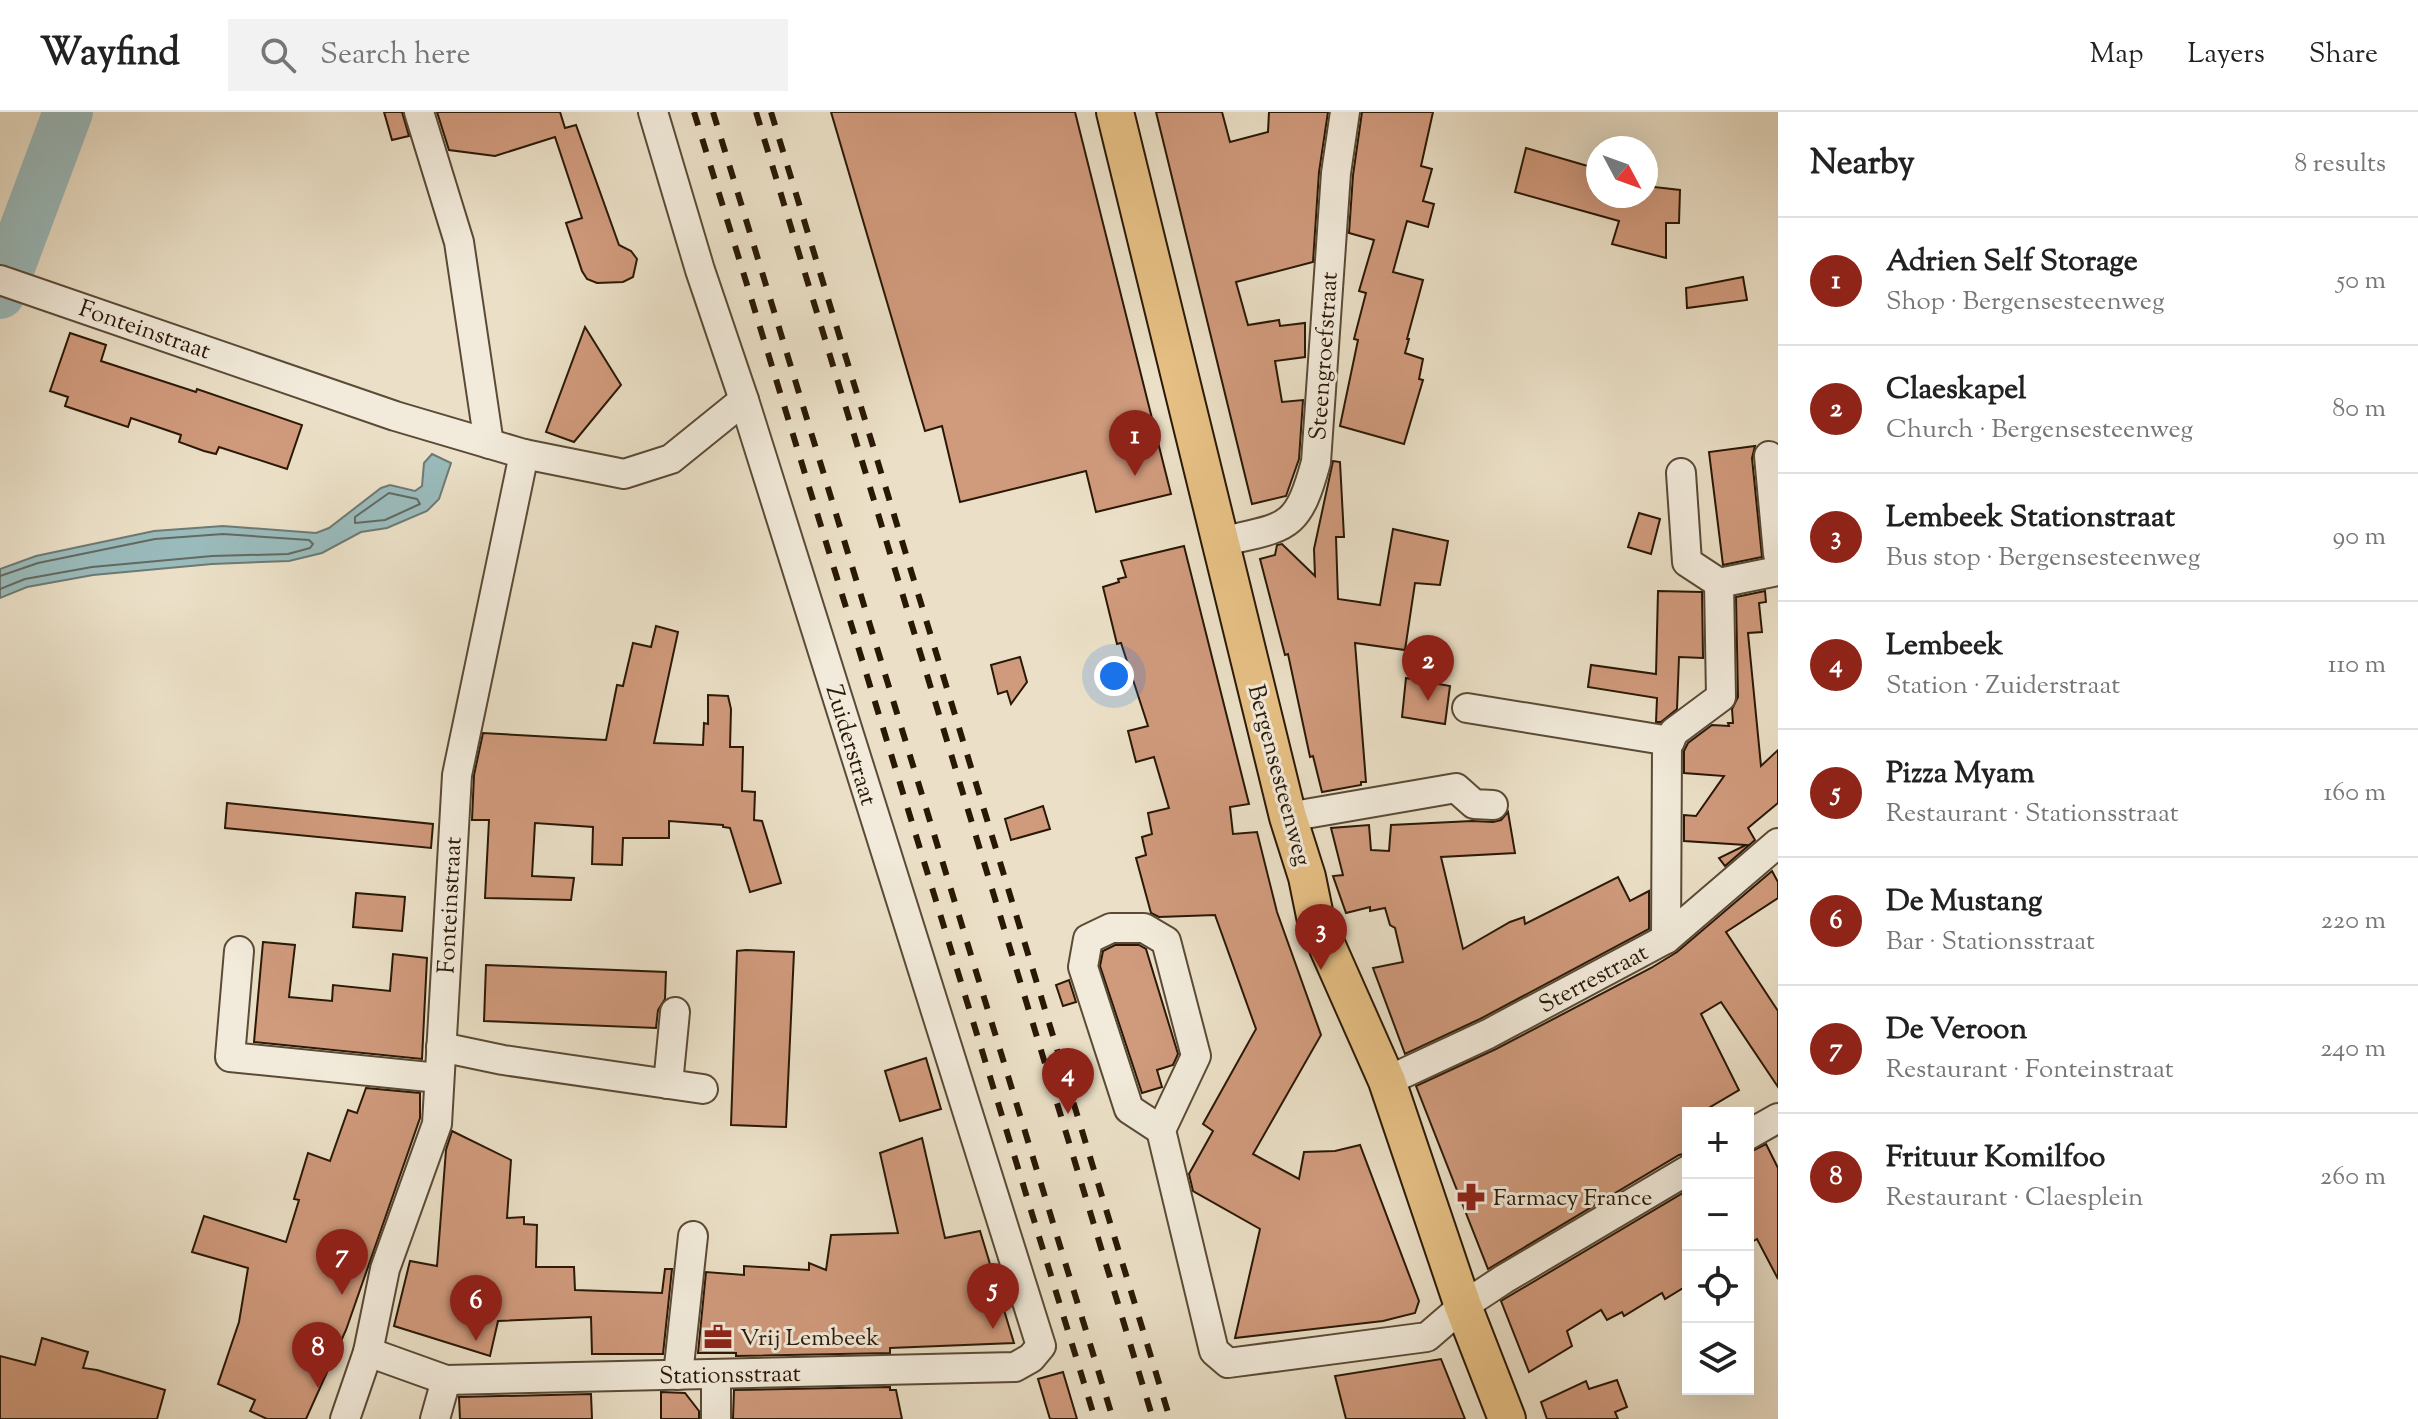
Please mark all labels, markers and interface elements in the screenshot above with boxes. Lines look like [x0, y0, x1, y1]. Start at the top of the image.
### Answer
search box [228, 19, 788, 91]
text: Wayfind [40, 28, 180, 82]
icon: search [256, 33, 300, 77]
text: Search here [320, 34, 471, 77]
text: Map [2090, 35, 2143, 75]
text: Layers [2187, 35, 2265, 75]
text: Share [2309, 35, 2378, 75]
north arrow [1586, 136, 1658, 208]
text: Nearby [1810, 140, 1915, 189]
text: 8 results [2294, 146, 2386, 183]
text: Adrien Self Storage [1886, 241, 2138, 284]
text: 1 [1832, 263, 1840, 300]
text: 50 m [2336, 263, 2386, 300]
street label: Steengroefstraat [1302, 271, 1348, 442]
text: Shop · Bergensesteenweg [1886, 284, 2165, 321]
street label: Fonteinstraat [74, 292, 215, 369]
text: Claeskapel [1886, 369, 2027, 412]
text: 2 [1830, 391, 1842, 428]
text: 80 m [2332, 391, 2386, 428]
pin: 1 [1109, 410, 1161, 476]
text: Church · Bergensesteenweg [1886, 412, 2193, 449]
text: Lembeek Stationstraat [1886, 497, 2175, 540]
text: 3 [1831, 519, 1841, 556]
text: 90 m [2333, 519, 2386, 556]
text: Bus stop · Bergensesteenweg [1886, 540, 2200, 577]
text: Lembeek [1886, 625, 2003, 668]
pin: 2 [1402, 635, 1454, 701]
text: 4 [1829, 647, 1843, 684]
text: 110 m [2328, 647, 2386, 684]
your location [1094, 656, 1134, 696]
text: Station · Zuiderstraat [1886, 668, 2120, 705]
street label: Zuiderstraat [816, 681, 885, 810]
street label: Bergensesteenweg [1238, 681, 1319, 870]
text: Pizza Myam [1886, 753, 2035, 796]
text: 5 [1832, 775, 1840, 812]
text: 160 m [2323, 775, 2386, 812]
text: Restaurant · Stationsstraat [1886, 796, 2179, 833]
street label: Fonteinstraat [430, 836, 472, 974]
text: De Mustang [1886, 881, 2042, 924]
text: 6 [1830, 903, 1842, 940]
text: 220 m [2321, 903, 2386, 940]
pin: 3 [1295, 904, 1347, 970]
text: Bar · Stationsstraat [1886, 924, 2095, 961]
street label: Sterrestraat [1533, 937, 1655, 1023]
text: De Veroon [1886, 1009, 2027, 1052]
text: 7 [1829, 1031, 1843, 1068]
text: 240 m [2320, 1031, 2386, 1068]
pin: 4 [1042, 1048, 1094, 1114]
text: Restaurant · Fonteinstraat [1886, 1052, 2174, 1089]
map controls [1682, 1107, 1754, 1395]
button: + [1682, 1107, 1754, 1179]
text: Frituur Komilfoo [1886, 1137, 2105, 1180]
text: 8 [1829, 1159, 1843, 1196]
text: 260 m [2320, 1159, 2386, 1196]
button: − [1682, 1179, 1754, 1251]
text: Restaurant · Claesplein [1886, 1180, 2143, 1217]
pharmacy icon: Farmacy France [1456, 1182, 1486, 1212]
place label: Farmacy France [1493, 1182, 1652, 1216]
pin: 7 [316, 1229, 368, 1295]
button: locate [1682, 1251, 1754, 1323]
pin: 5 [967, 1263, 1019, 1329]
pin: 6 [450, 1275, 502, 1341]
pin: 8 [292, 1322, 344, 1388]
office icon: Vrij Lembeek [703, 1322, 733, 1352]
place label: Vrij Lembeek [740, 1322, 879, 1356]
button: layers [1682, 1323, 1754, 1395]
street label: Stationsstraat [659, 1358, 801, 1394]

